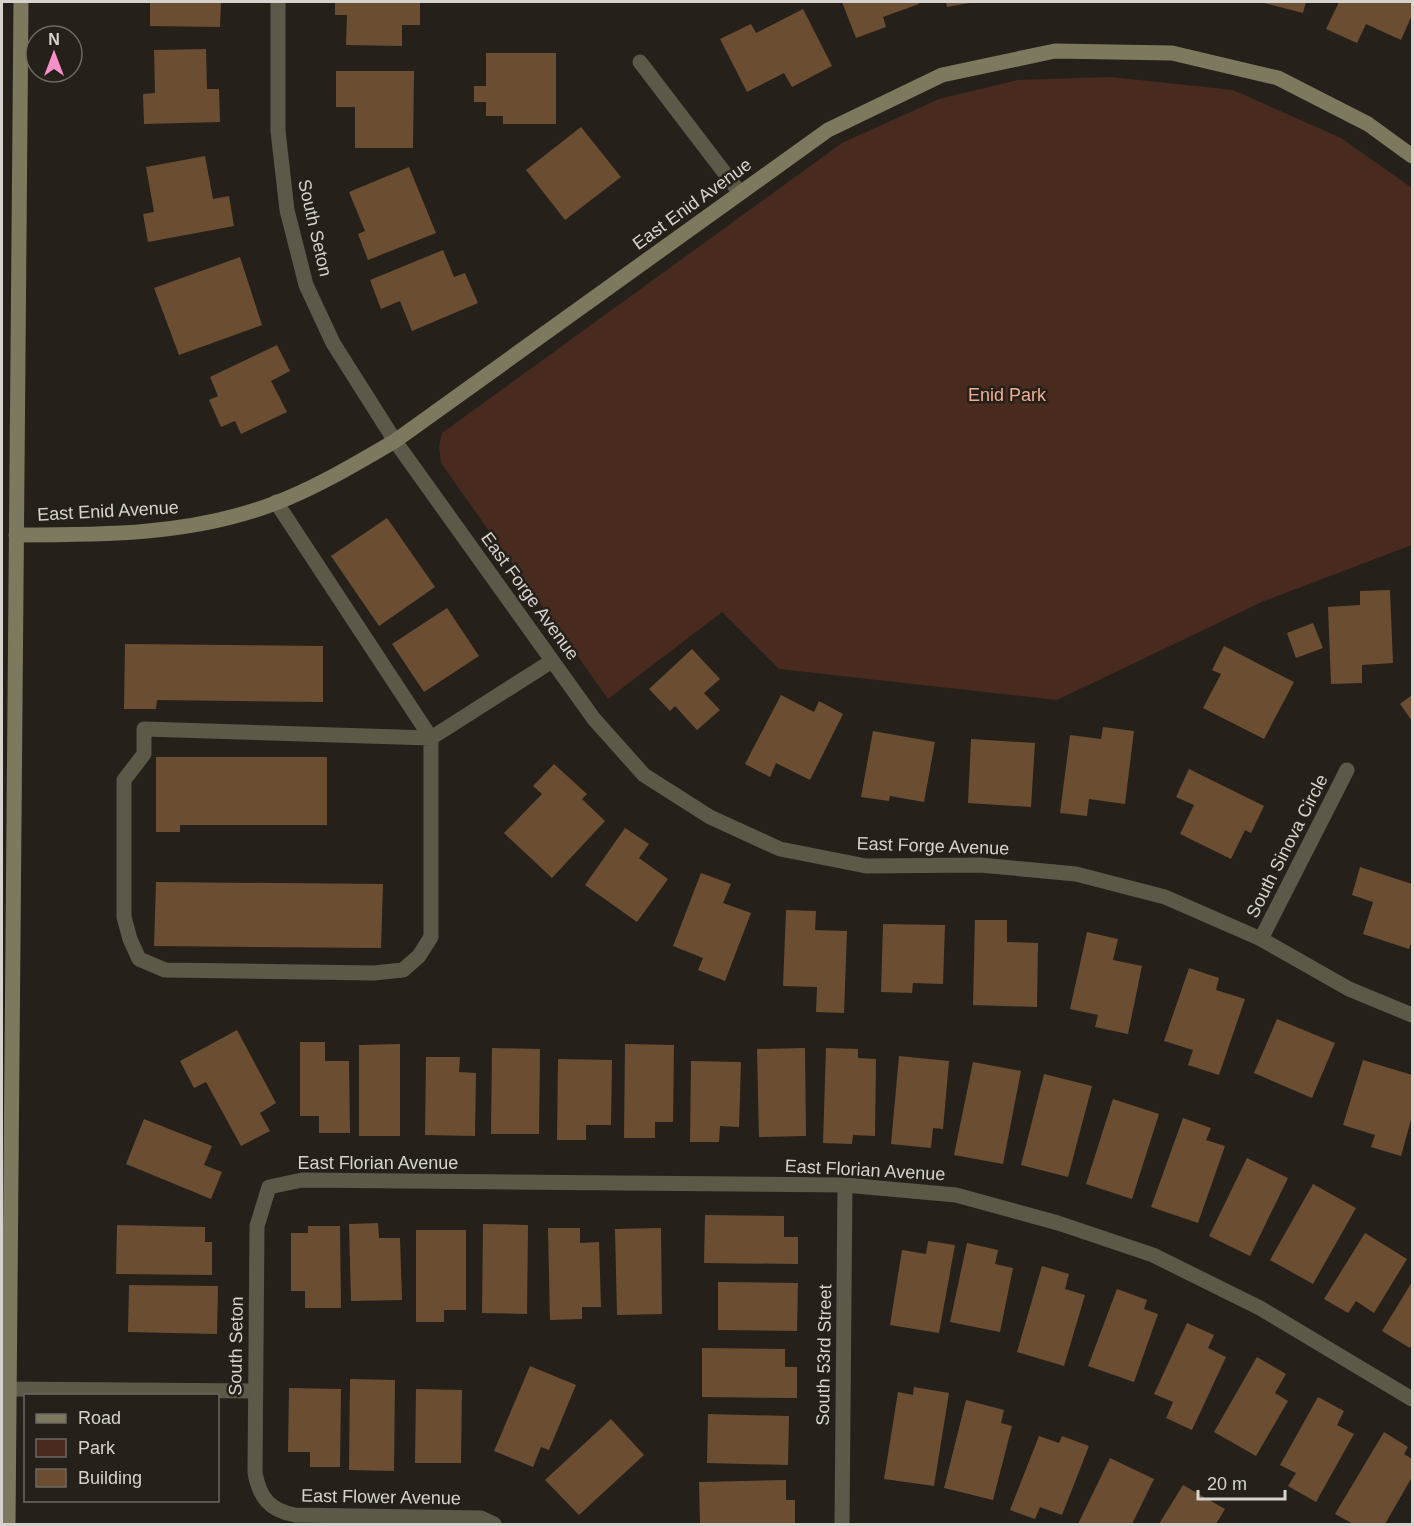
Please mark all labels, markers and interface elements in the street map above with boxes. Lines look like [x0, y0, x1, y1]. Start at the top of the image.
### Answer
north arrow [24, 24, 84, 84]
text: N [48, 31, 60, 48]
street label: East Enid Avenue [629, 154, 755, 254]
street label: South Seton [294, 177, 336, 279]
park label: Enid Park [968, 385, 1047, 405]
street label: East Enid Avenue [37, 497, 179, 525]
street label: East Forge Avenue [477, 528, 583, 664]
street label: South Sinova Circle [1242, 771, 1332, 921]
street label: East Forge Avenue [856, 833, 1010, 859]
street label: East Florian Avenue [298, 1153, 458, 1173]
street label: East Florian Avenue [784, 1156, 946, 1184]
street label: South 53rd Street [813, 1284, 835, 1426]
street label: South Seton [225, 1296, 247, 1396]
legend [24, 1394, 219, 1502]
text: Road [78, 1408, 121, 1428]
text: Park [78, 1438, 116, 1458]
scale bar [1198, 1463, 1285, 1501]
text: Building [78, 1468, 142, 1488]
text: 20 m [1207, 1474, 1247, 1494]
street label: East Flower Avenue [301, 1486, 461, 1508]

